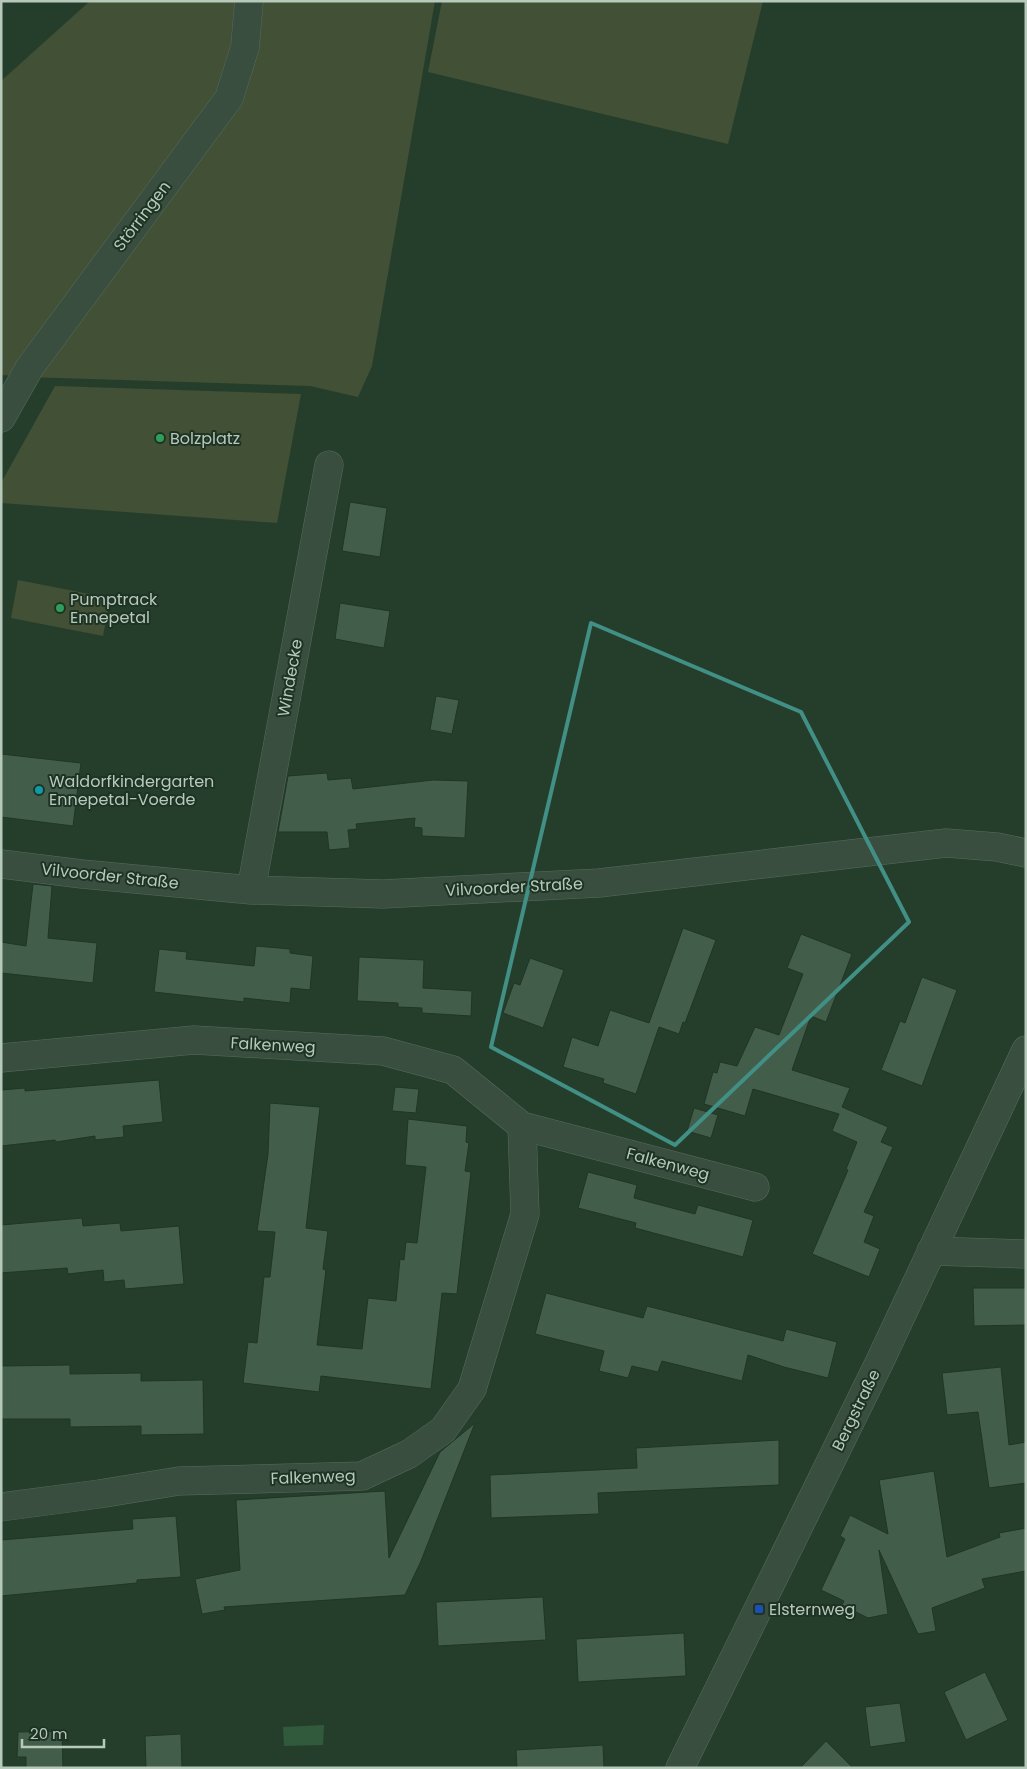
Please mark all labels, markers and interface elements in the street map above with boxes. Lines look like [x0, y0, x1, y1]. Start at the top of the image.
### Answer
street label: Störringen [108, 176, 176, 256]
place label: Bolzplatz [170, 427, 240, 450]
marker: Bolzplatz [154, 432, 166, 444]
place label: Pumptrack Ennepetal [70, 588, 158, 629]
marker: Pumptrack Ennepetal [54, 602, 66, 614]
street label: Windecke [272, 637, 308, 719]
place label: Waldorfkindergarten Ennepetal-Voerde [49, 770, 214, 811]
marker: Waldorfkindergarten Ennepetal-Voerde [33, 784, 45, 796]
street label: Vilvoorder Straße [40, 857, 180, 895]
street label: Vilvoorder Straße [445, 872, 584, 902]
street label: Falkenweg [230, 1031, 316, 1059]
street label: Falkenweg [624, 1142, 712, 1186]
street label: Bergstraße [826, 1365, 886, 1455]
street label: Falkenweg [270, 1464, 356, 1490]
place label: Elsternweg [769, 1598, 855, 1621]
marker: Elsternweg [753, 1603, 765, 1615]
scale bar [22, 1716, 105, 1748]
text: 20 m [30, 1723, 68, 1744]

